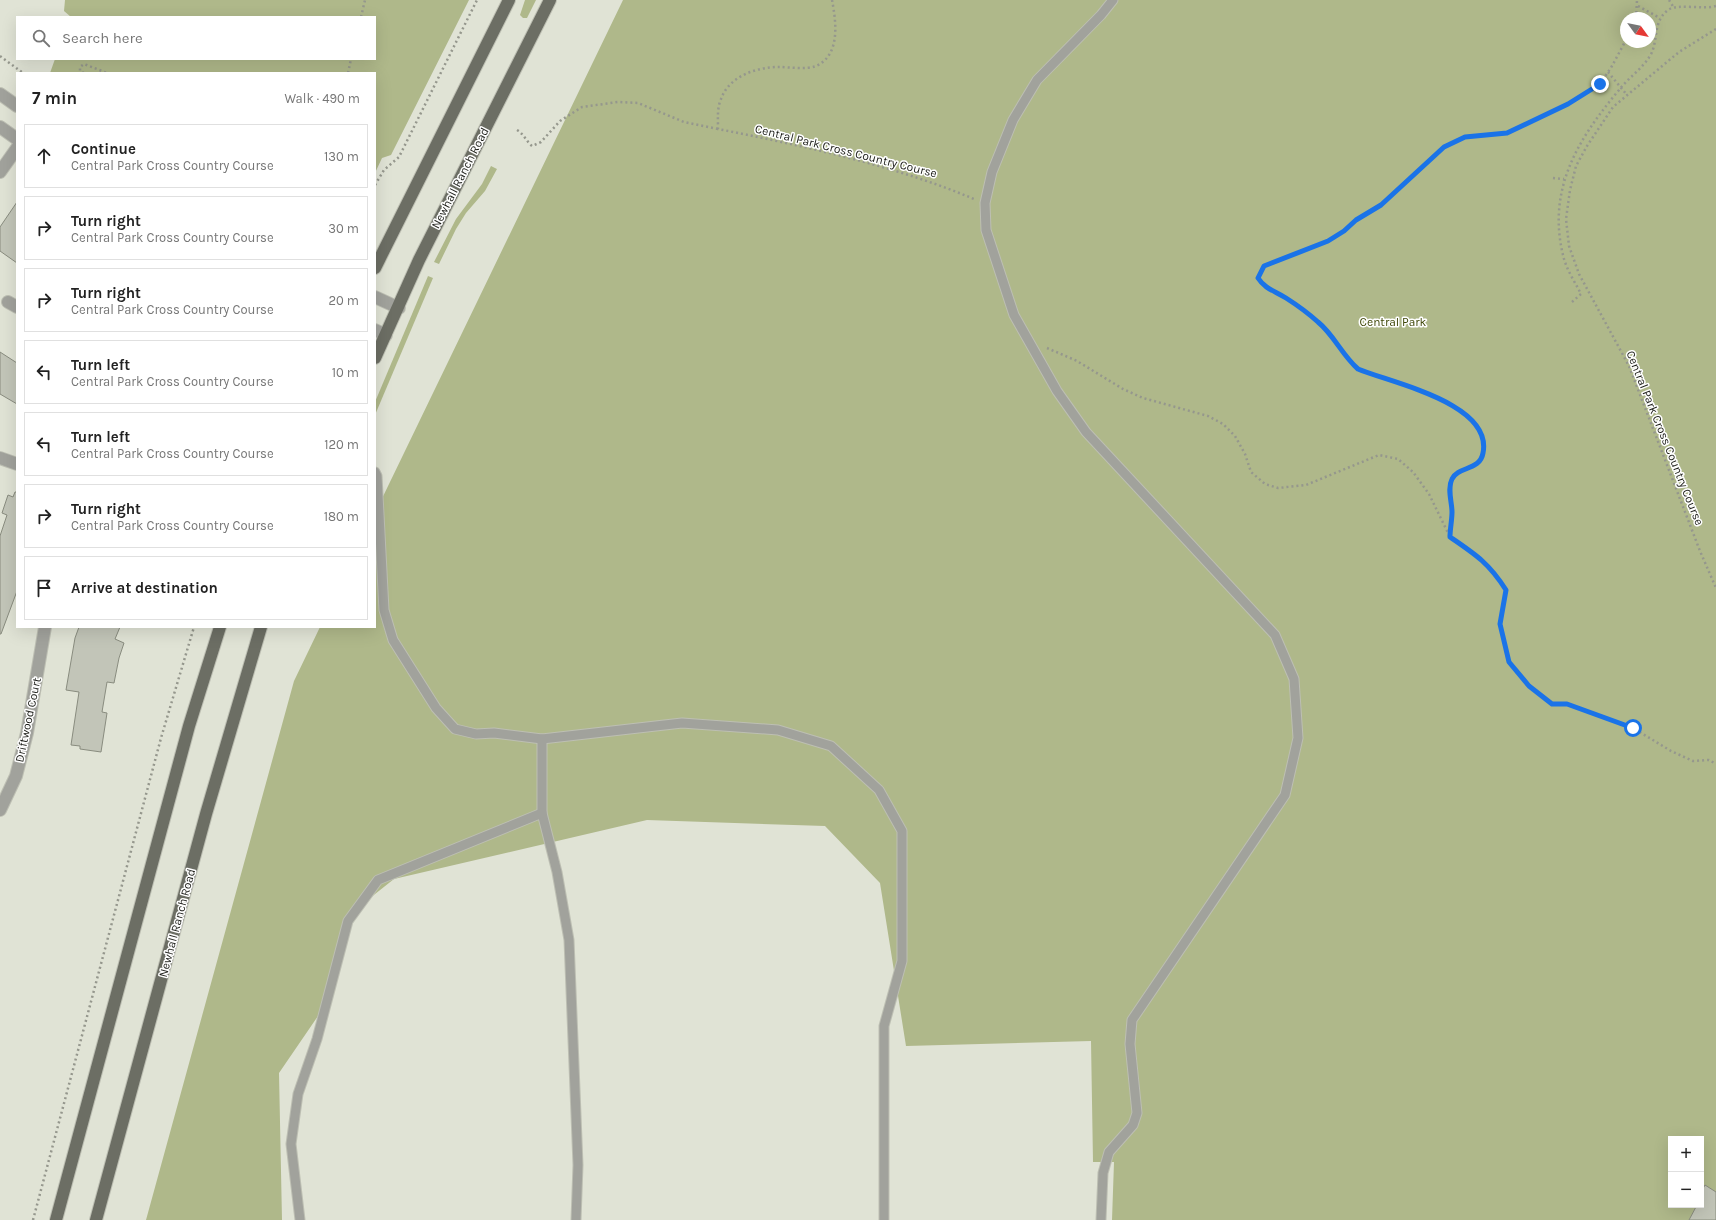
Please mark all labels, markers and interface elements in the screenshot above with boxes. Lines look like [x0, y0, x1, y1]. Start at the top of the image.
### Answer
north arrow [1620, 12, 1656, 48]
search box [16, 16, 376, 60]
icon: search [30, 27, 52, 49]
text: Search here [62, 29, 143, 47]
route end [1591, 75, 1609, 93]
text: 7 min [32, 88, 77, 108]
text: Walk · 490 m [284, 91, 360, 106]
street label: Central Park Cross Country Course [754, 122, 938, 180]
street label: Newhall Ranch Road [428, 125, 492, 231]
text: Continue [71, 140, 136, 158]
icon: ahead [33, 145, 55, 167]
text: 130 m [324, 149, 359, 164]
text: Central Park Cross Country Course [71, 158, 274, 173]
text: Turn right [71, 212, 141, 230]
icon: right [33, 217, 55, 239]
text: 30 m [328, 221, 359, 236]
text: Central Park Cross Country Course [71, 230, 274, 245]
text: Turn right [71, 284, 141, 302]
icon: right [33, 289, 55, 311]
text: 20 m [329, 293, 359, 308]
text: Central Park Cross Country Course [71, 302, 274, 317]
park label: Central Park [1360, 315, 1427, 329]
street label: Central Park Cross Country Course [1623, 349, 1707, 527]
text: Turn left [71, 356, 130, 374]
icon: left [33, 361, 55, 383]
text: 10 m [332, 365, 359, 380]
text: Central Park Cross Country Course [71, 374, 274, 389]
text: Turn left [71, 428, 130, 446]
icon: left [33, 433, 55, 455]
text: 120 m [324, 437, 359, 452]
text: Central Park Cross Country Course [71, 446, 274, 461]
text: Turn right [71, 500, 141, 518]
icon: right [33, 505, 55, 527]
text: 180 m [324, 509, 359, 524]
text: Central Park Cross Country Course [71, 518, 274, 533]
icon: arrive [33, 577, 55, 599]
text: Arrive at destination [71, 579, 218, 597]
street label: Driftwood Court [12, 676, 44, 764]
route start [1624, 719, 1642, 737]
street label: Newhall Ranch Road [156, 867, 198, 979]
map controls [1668, 1136, 1704, 1208]
button: + [1668, 1136, 1704, 1172]
button: − [1668, 1172, 1704, 1208]

